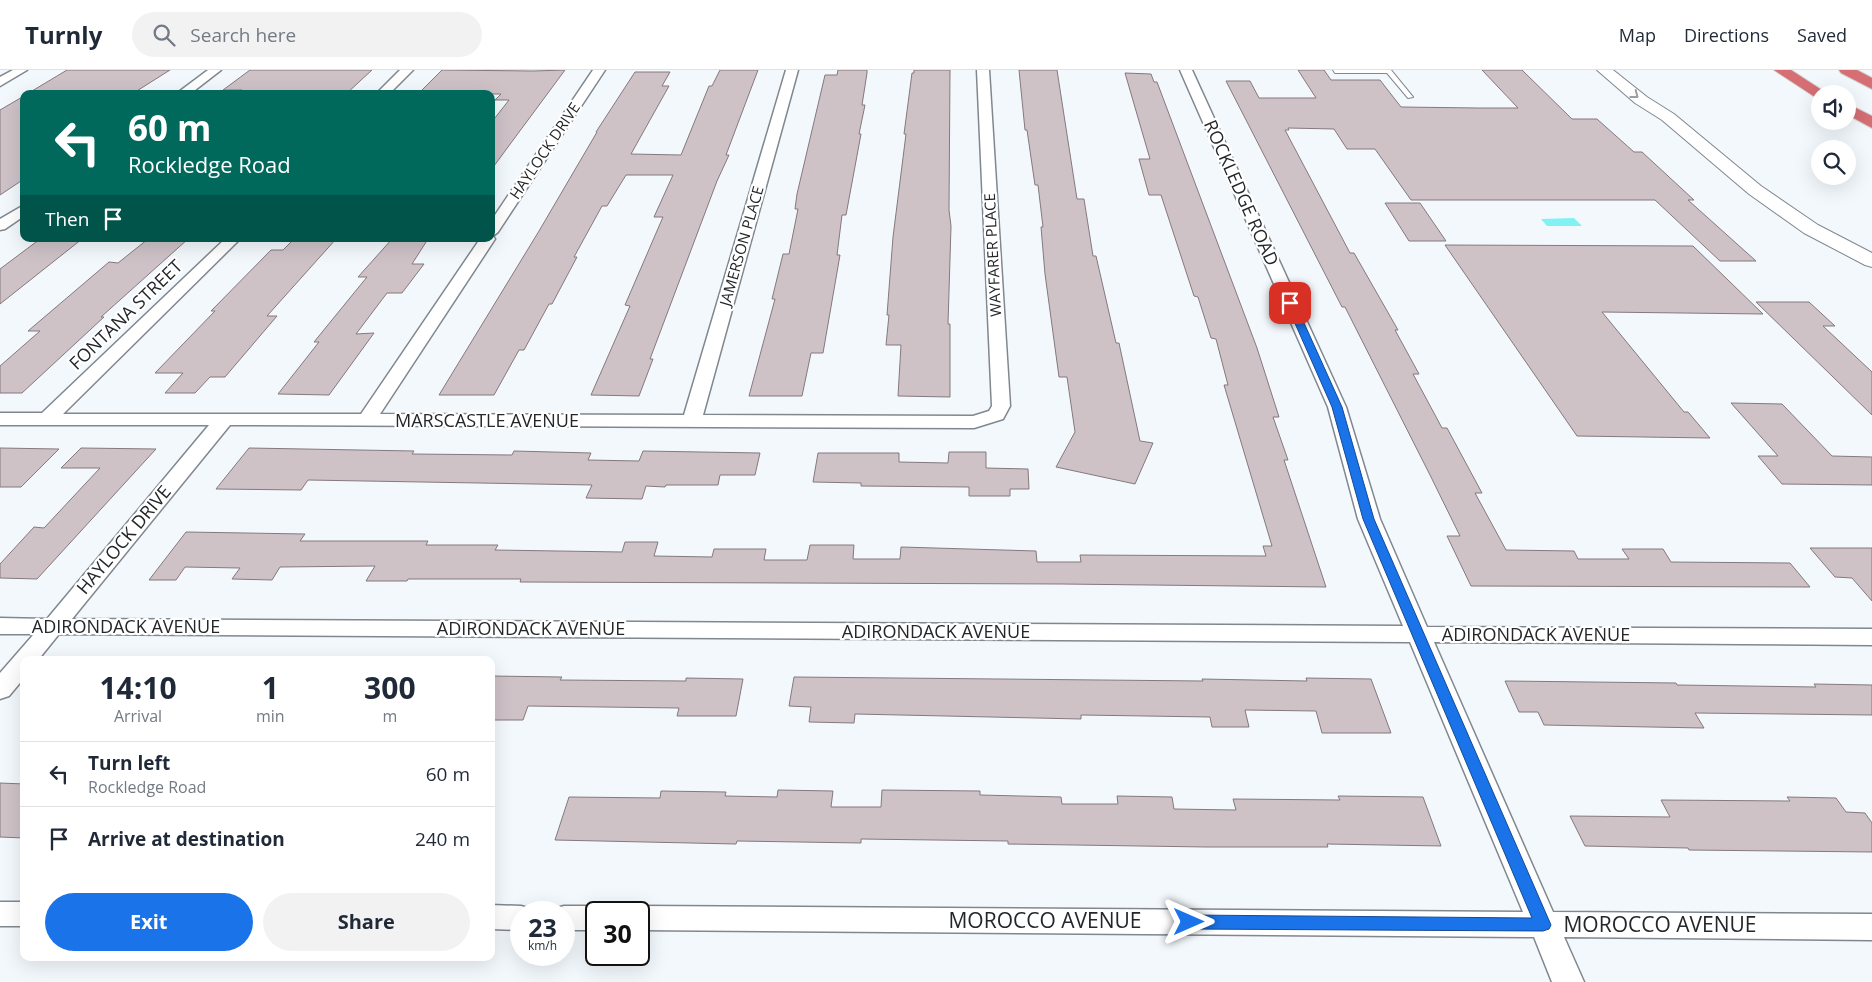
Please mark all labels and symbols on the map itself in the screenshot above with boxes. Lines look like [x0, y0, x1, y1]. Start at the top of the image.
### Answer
one-way arrow [1629, 89, 1639, 98]
street label: HAYLOCK DRIVE [504, 98, 584, 203]
street label: ROCKLEDGE ROAD [1199, 116, 1285, 269]
street label: JAMERSON PLACE [714, 183, 768, 310]
street label: WAYFARER PLACE [979, 193, 1005, 317]
street label: FONTANA STREET [64, 254, 187, 375]
pin [1269, 282, 1311, 324]
street label: MARSCASTLE AVENUE [395, 408, 579, 432]
street label: HAYLOCK DRIVE [71, 480, 176, 599]
street label: ADIRONDACK AVENUE [32, 614, 220, 638]
street label: ADIRONDACK AVENUE [437, 616, 625, 640]
street label: ADIRONDACK AVENUE [842, 619, 1030, 643]
street label: ADIRONDACK AVENUE [1442, 622, 1630, 646]
position arrow [1162, 895, 1214, 947]
speed limit sign: 30 [585, 901, 650, 966]
street label: MOROCCO AVENUE [948, 906, 1142, 934]
street label: MOROCCO AVENUE [1563, 910, 1757, 938]

